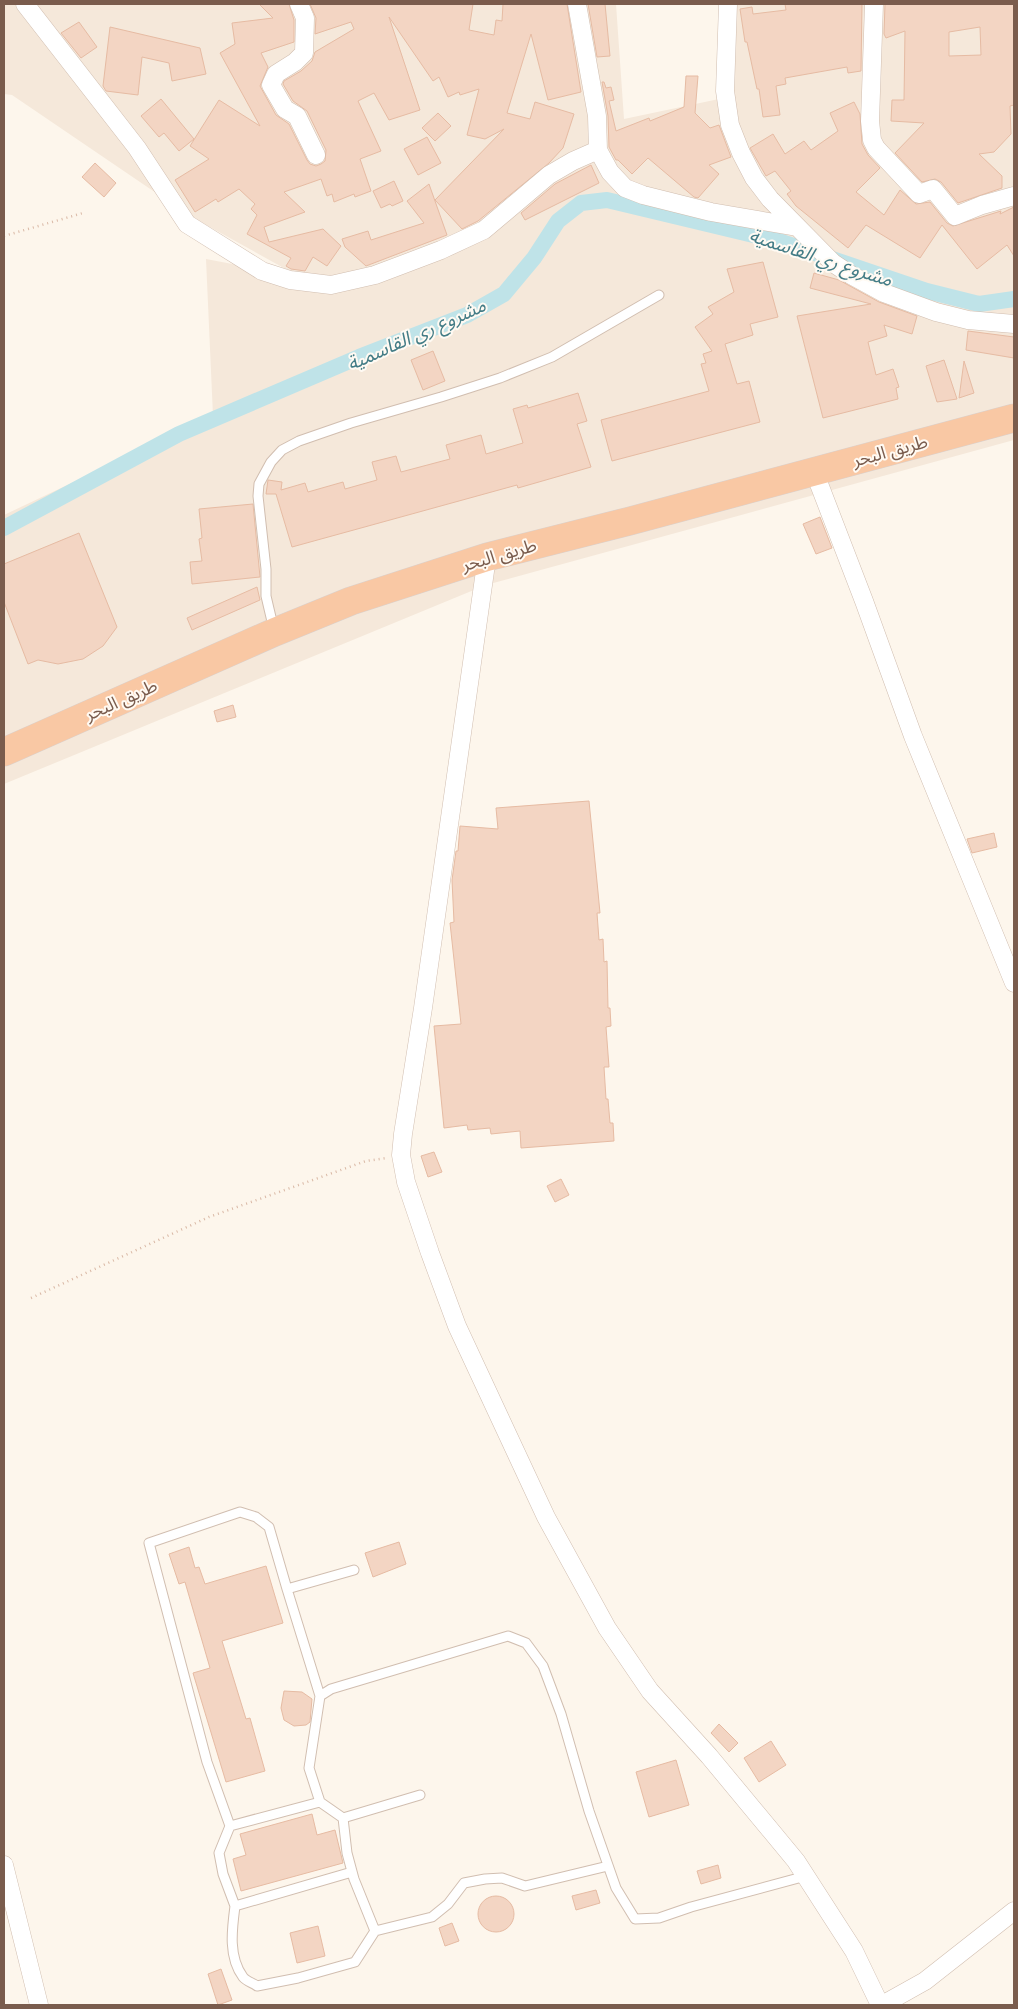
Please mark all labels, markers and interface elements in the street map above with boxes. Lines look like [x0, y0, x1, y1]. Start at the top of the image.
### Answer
water label: مشروع ري القاسمية [745, 223, 895, 295]
water label: مشروع ري القاسمية [343, 294, 490, 378]
street label: طريق البحر [849, 430, 930, 472]
street label: طريق البحر [458, 534, 539, 576]
street label: طريق البحر [80, 674, 161, 726]

